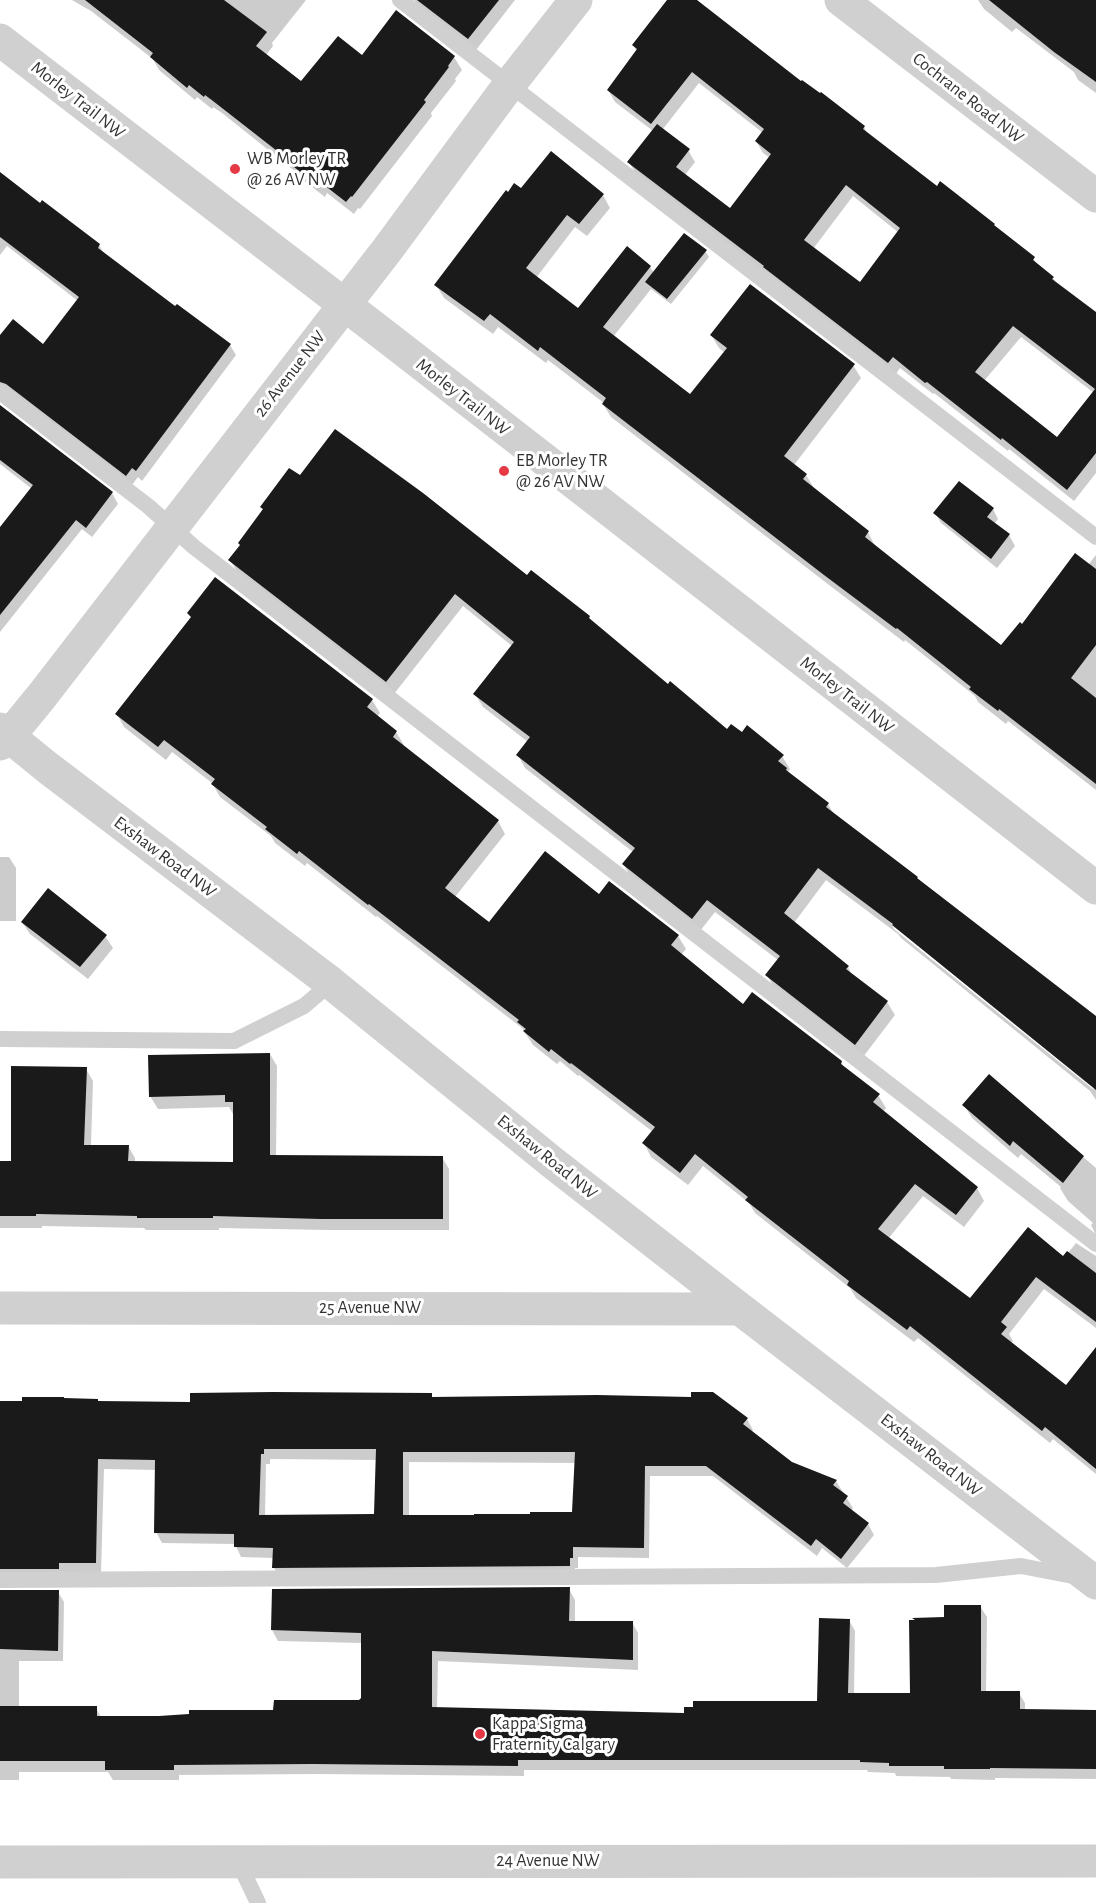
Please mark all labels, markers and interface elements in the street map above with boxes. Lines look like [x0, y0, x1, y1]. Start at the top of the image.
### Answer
street label: Cochrane Road NW [908, 48, 1028, 148]
street label: Morley Trail NW [27, 57, 129, 143]
place label: WB Morley TR @ 26 AV NW [247, 148, 346, 190]
marker: WB Morley TR @ 26 AV NW [228, 162, 242, 176]
street label: 26 Avenue NW [250, 327, 330, 421]
street label: Morley Trail NW [412, 354, 514, 440]
place label: EB Morley TR @ 26 AV NW [516, 450, 608, 492]
marker: EB Morley TR @ 26 AV NW [497, 464, 511, 478]
street label: Morley Trail NW [796, 652, 898, 738]
street label: Exshaw Road NW [110, 812, 220, 902]
street label: Exshaw Road NW [493, 1110, 601, 1204]
street label: 25 Avenue NW [319, 1297, 421, 1319]
street label: Exshaw Road NW [876, 1409, 986, 1501]
place label: Kappa Sigma Fraternity Calgary [492, 1713, 615, 1756]
marker: Kappa Sigma Fraternity Calgary [473, 1727, 487, 1741]
street label: 24 Avenue NW [496, 1850, 600, 1872]

